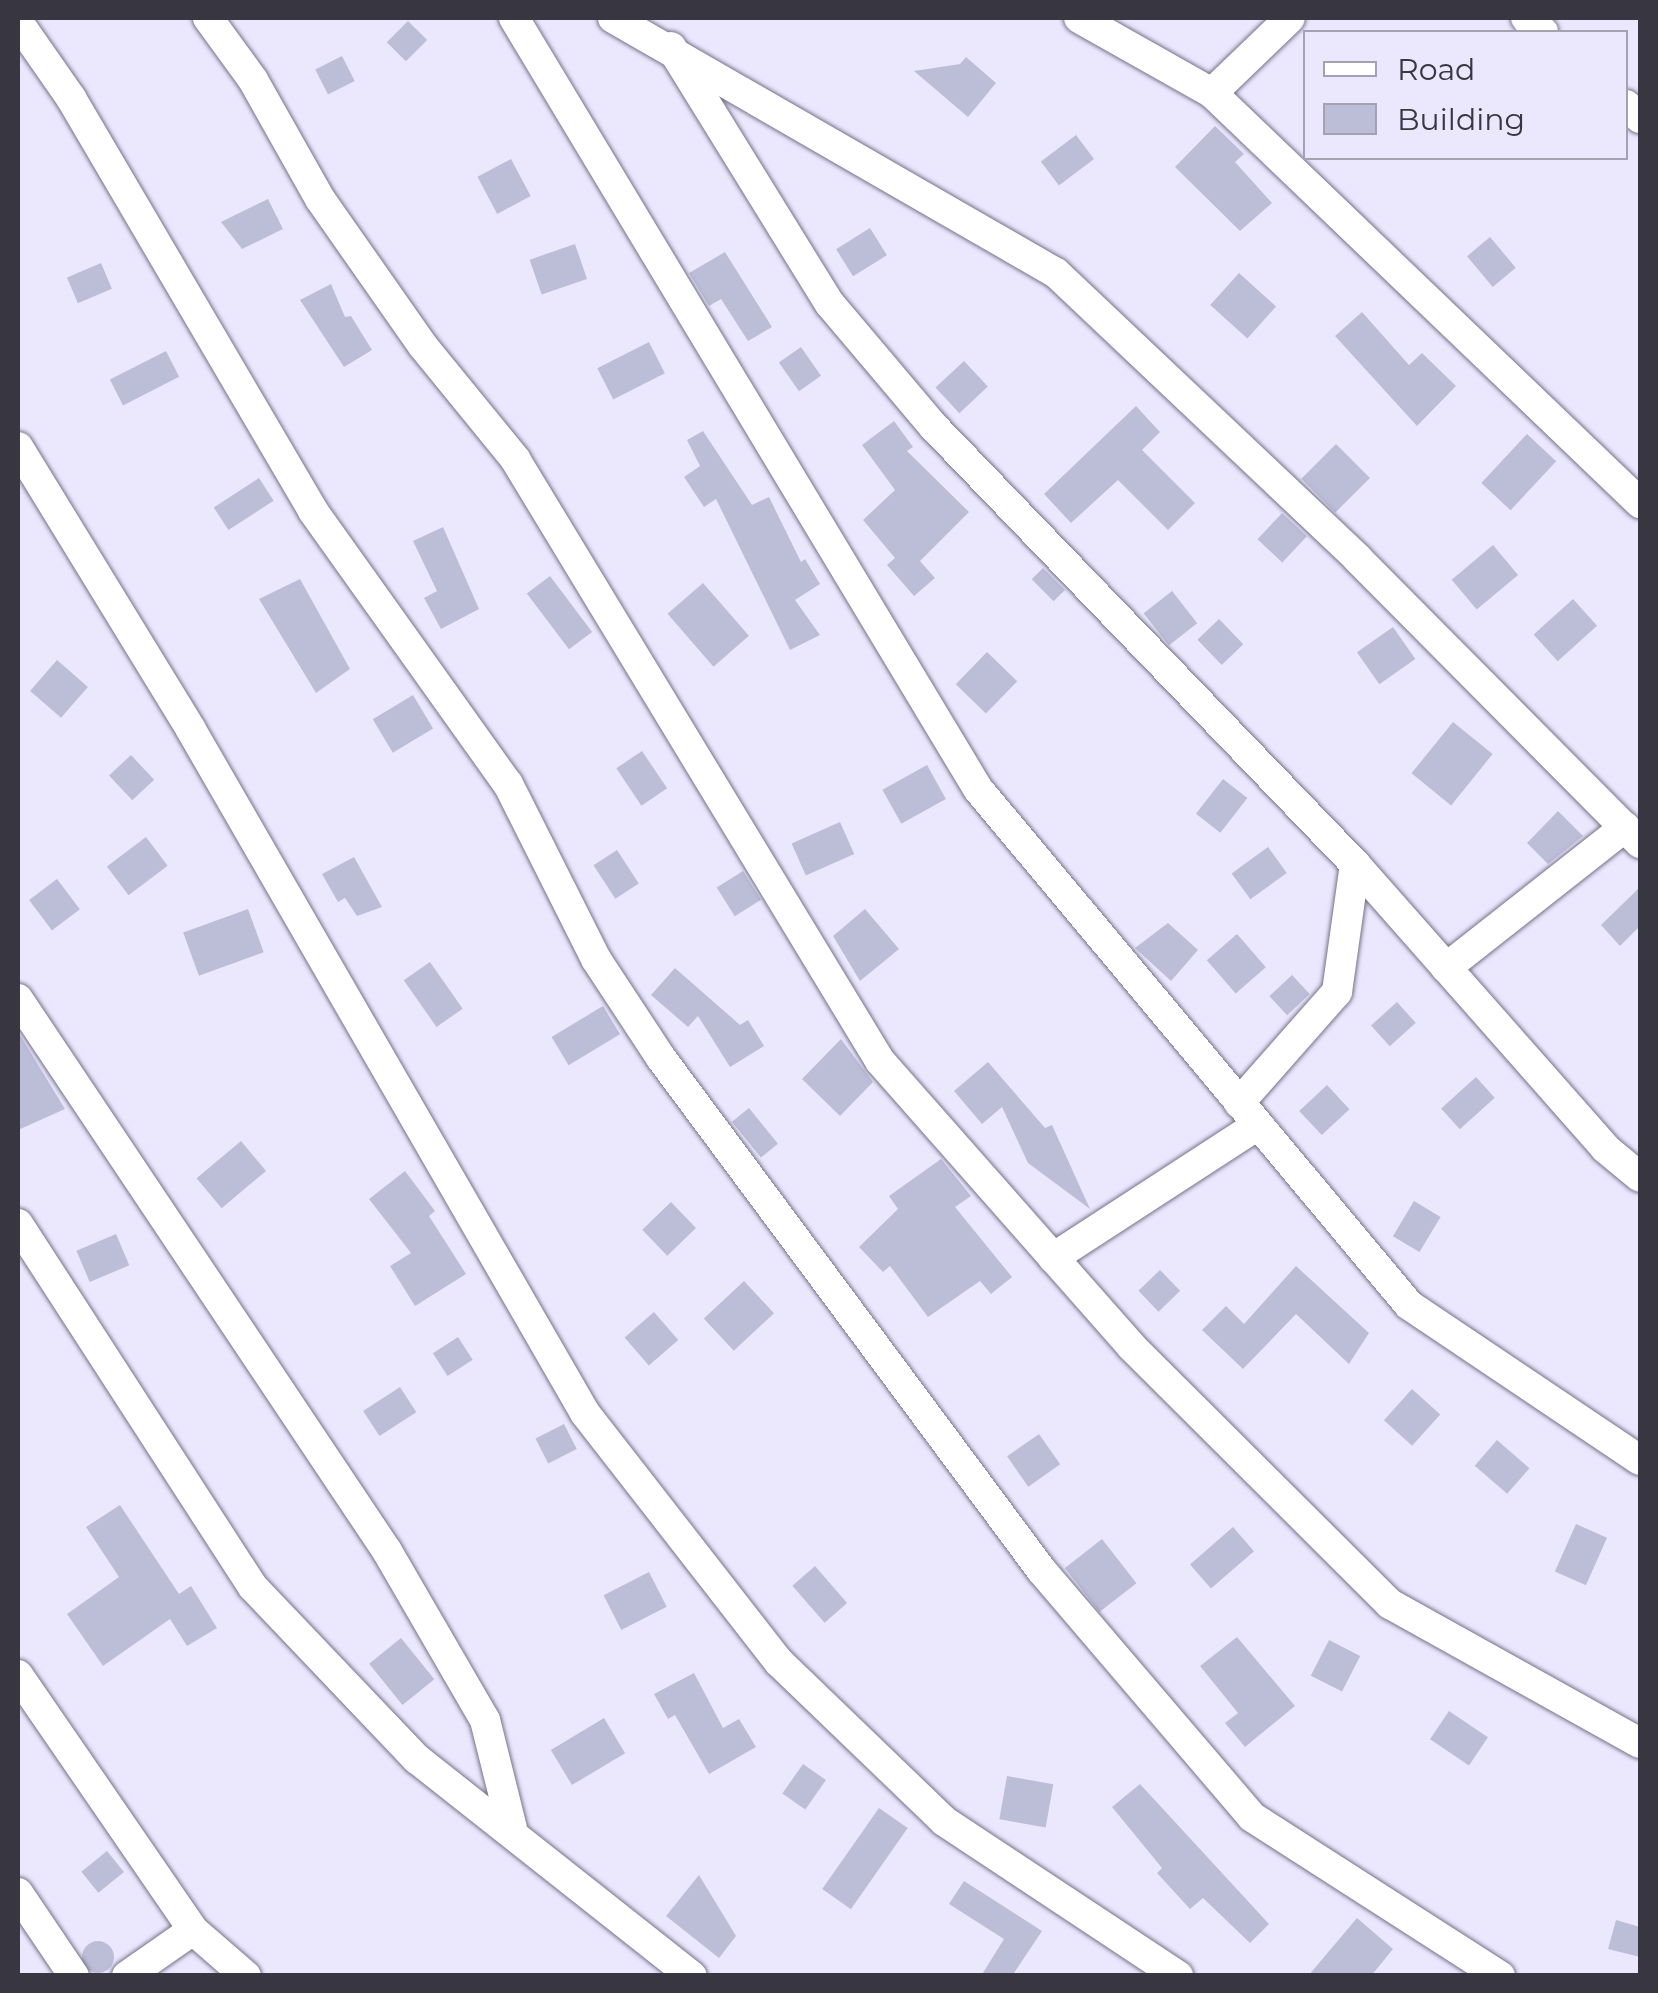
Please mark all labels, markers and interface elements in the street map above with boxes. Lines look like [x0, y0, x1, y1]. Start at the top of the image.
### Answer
legend [1303, 30, 1628, 160]
text: Road [1397, 51, 1475, 88]
text: Building [1397, 101, 1525, 138]

